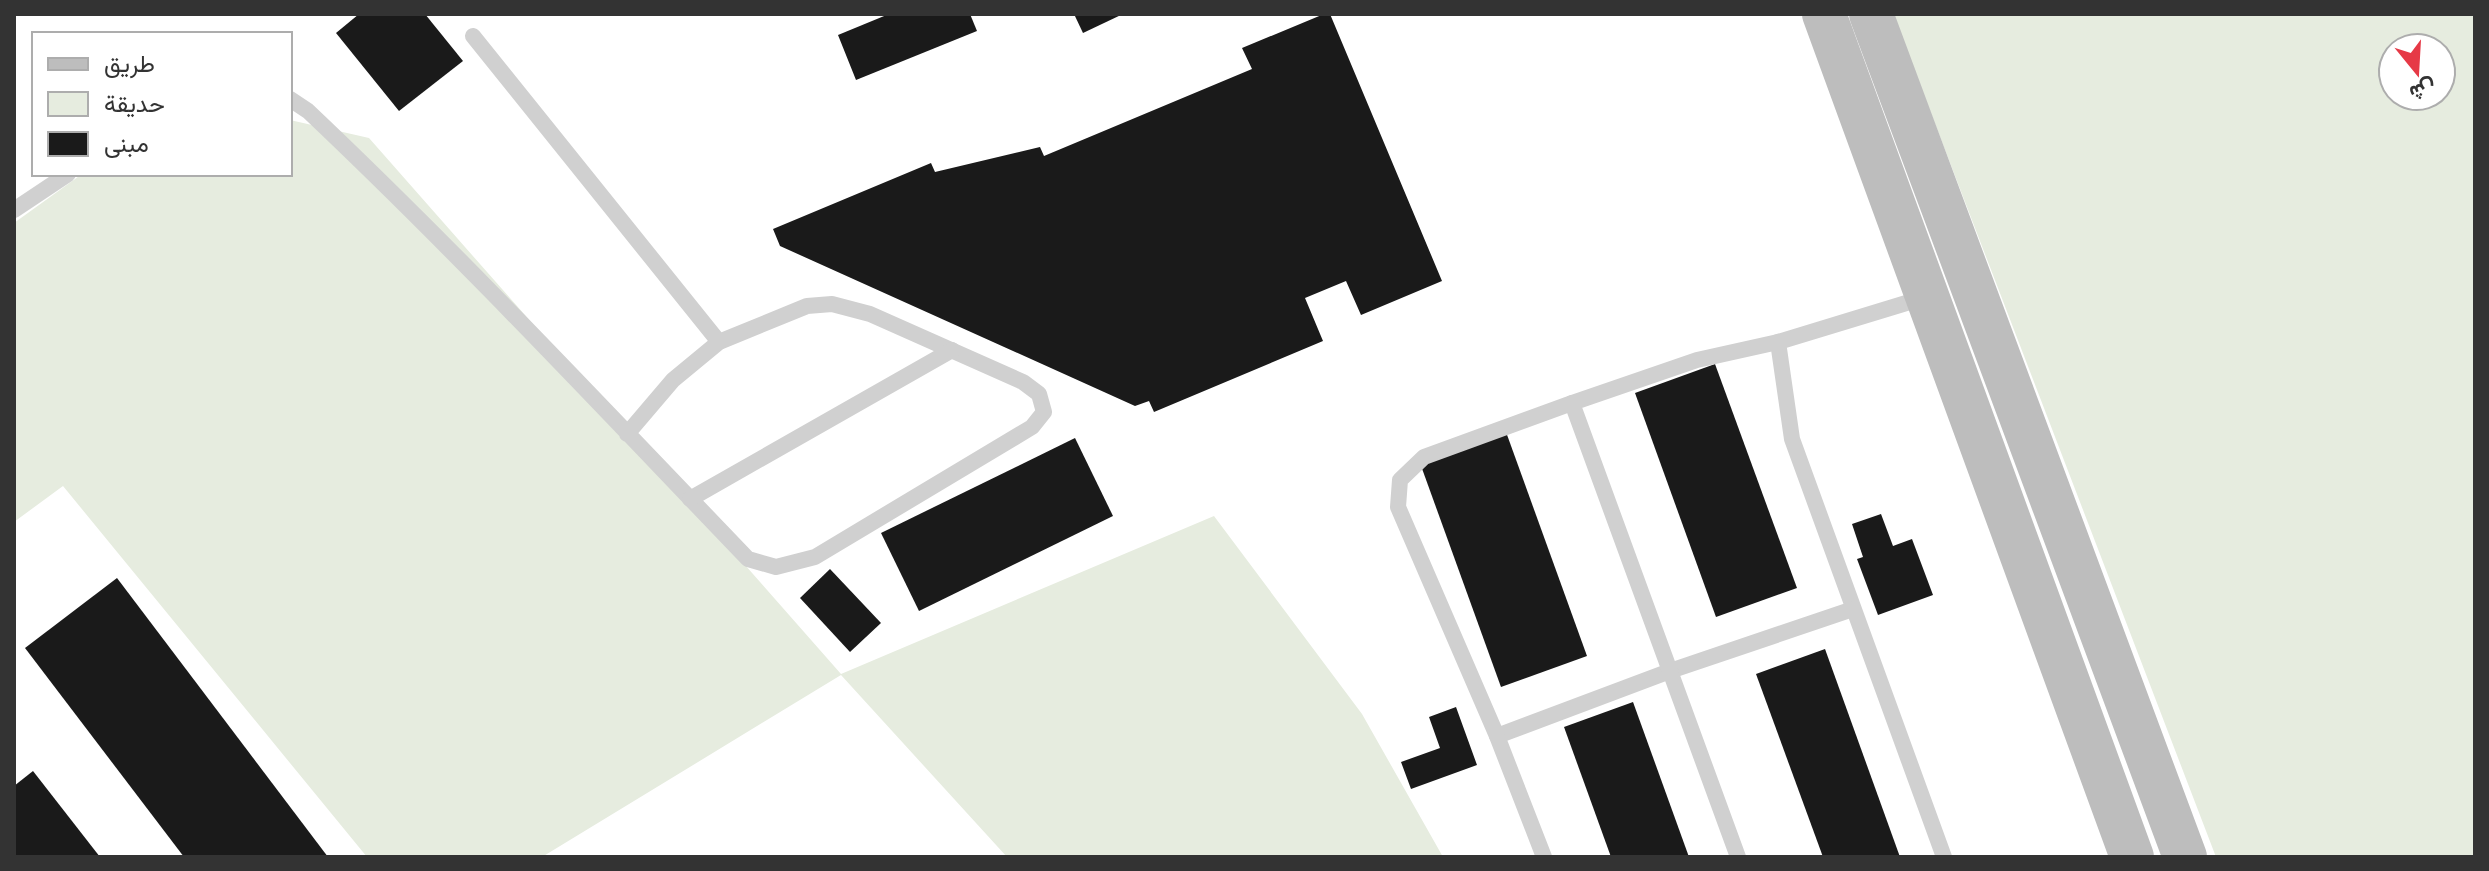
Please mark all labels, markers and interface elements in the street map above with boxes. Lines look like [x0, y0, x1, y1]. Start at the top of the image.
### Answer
legend [32, 32, 292, 176]
north arrow [2377, 32, 2457, 112]
text: طريق [104, 49, 155, 79]
text: ش [2406, 74, 2440, 107]
text: حديقة [104, 89, 165, 118]
text: مبنى [104, 129, 149, 158]

